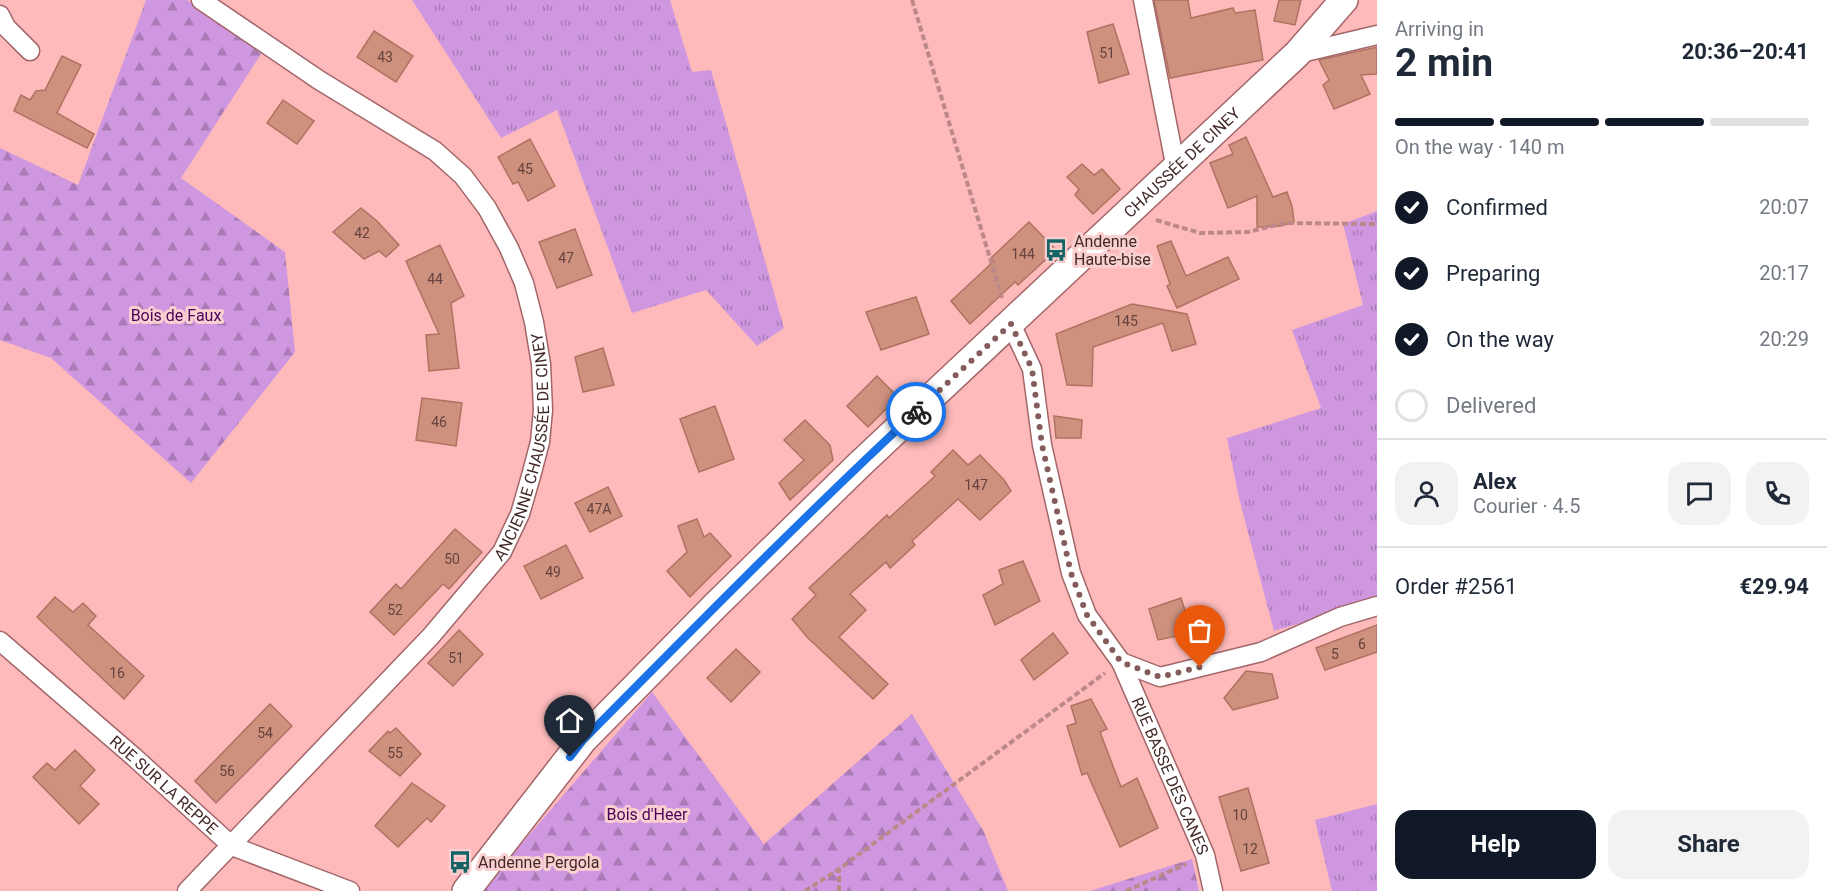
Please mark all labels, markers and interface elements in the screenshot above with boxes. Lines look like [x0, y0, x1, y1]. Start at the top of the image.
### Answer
text: Arriving in [1395, 17, 1484, 41]
text: 20:36–20:41 [1682, 39, 1809, 64]
text: 2 min [1395, 40, 1493, 86]
house number: 51 [1099, 45, 1115, 61]
house number: 43 [377, 49, 393, 65]
street label: CHAUSSÉE DE CINEY [1120, 103, 1244, 221]
text: On the way · 140 m [1395, 135, 1564, 159]
house number: 45 [517, 161, 533, 177]
icon: check [1395, 191, 1428, 224]
text: Confirmed [1446, 195, 1548, 220]
text: 20:07 [1759, 195, 1809, 219]
house number: 42 [354, 225, 370, 241]
place label: Andenne Haute-bise [1074, 232, 1151, 269]
bus stop icon: Andenne Haute-bise [1043, 237, 1069, 263]
house number: 144 [1011, 246, 1035, 262]
house number: 47 [558, 250, 574, 266]
icon: check [1395, 257, 1428, 290]
text: Preparing [1446, 261, 1540, 286]
text: 20:17 [1759, 261, 1809, 285]
house number: 44 [427, 271, 443, 287]
park label: Bois de Faux [131, 306, 221, 325]
house number: 145 [1114, 313, 1138, 329]
icon: check [1395, 323, 1428, 356]
text: On the way [1446, 327, 1554, 352]
text: 20:29 [1759, 327, 1809, 351]
street label: ANCIENNE CHAUSSÉE DE CINEY [490, 331, 553, 564]
courier [886, 382, 946, 442]
text: Delivered [1446, 393, 1536, 418]
icon: bike [900, 396, 933, 429]
house number: 46 [431, 414, 447, 430]
button: person [1395, 462, 1458, 525]
button: chat [1668, 462, 1731, 525]
button: phone [1746, 462, 1809, 525]
text: Alex [1473, 469, 1517, 494]
house number: 147 [964, 477, 988, 493]
text: Courier · 4.5 [1473, 494, 1580, 518]
house number: 47A [587, 501, 611, 517]
house number: 50 [444, 551, 460, 567]
house number: 49 [545, 564, 561, 580]
text: Order #2561 [1395, 574, 1517, 599]
text: €29.94 [1740, 574, 1809, 599]
house number: 52 [387, 602, 403, 618]
pin [1174, 605, 1225, 667]
icon: bag [1183, 614, 1216, 647]
house number: 6 [1358, 636, 1366, 652]
house number: 5 [1331, 646, 1339, 662]
house number: 51 [448, 650, 464, 666]
house number: 16 [109, 665, 125, 681]
street label: RUE BASSE DES CANES [1128, 694, 1213, 857]
pin [544, 695, 595, 757]
icon: home [553, 704, 586, 737]
house number: 54 [257, 725, 273, 741]
street label: RUE SUR LA REPPE [106, 731, 222, 838]
house number: 55 [387, 745, 403, 761]
house number: 56 [219, 763, 235, 779]
park label: Bois d'Heer [607, 805, 688, 824]
house number: 10 [1232, 807, 1248, 823]
button: Help [1395, 810, 1596, 879]
button: Share [1608, 810, 1809, 879]
house number: 12 [1242, 841, 1258, 857]
bus stop icon: Andenne Pergola [447, 849, 473, 875]
place label: Andenne Pergola [478, 853, 599, 872]

